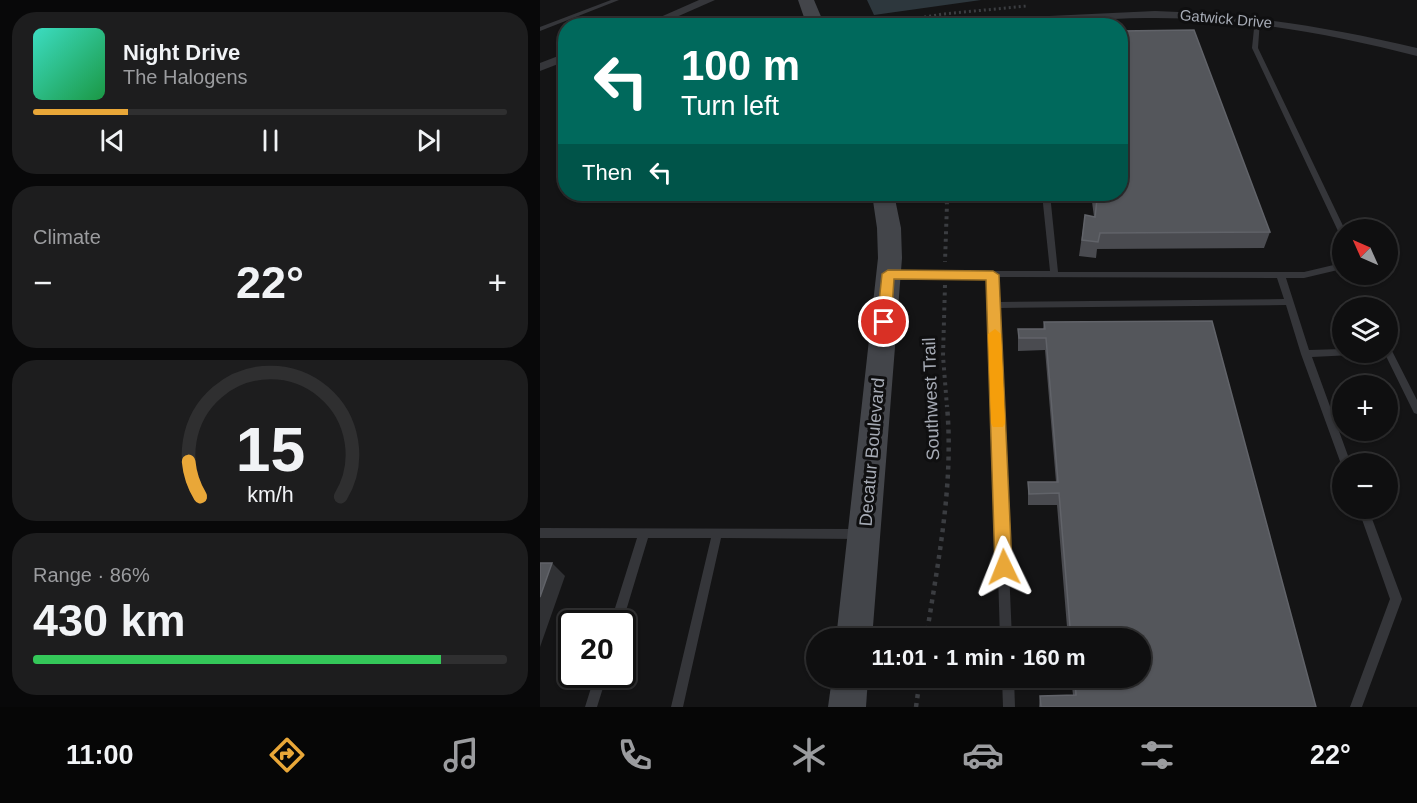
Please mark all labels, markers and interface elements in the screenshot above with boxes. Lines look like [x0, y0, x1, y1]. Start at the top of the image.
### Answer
street label: Gatwick Drive [1179, 6, 1273, 31]
text: Night Drive [123, 40, 240, 65]
icon: left [582, 42, 660, 120]
text: 100 m [681, 42, 800, 89]
text: The Halogens [123, 66, 248, 88]
text: Turn left [681, 91, 779, 121]
icon: previous [96, 124, 129, 157]
icon: pause [254, 124, 287, 157]
icon: next [412, 124, 445, 157]
icon: left [644, 156, 677, 189]
text: Then [582, 160, 632, 185]
north arrow [1332, 219, 1398, 285]
map controls [1332, 219, 1398, 519]
text: Climate [33, 226, 101, 248]
text: 22° [236, 257, 304, 308]
text: − [33, 264, 52, 301]
text: + [488, 264, 507, 301]
pin [858, 296, 909, 347]
button: layers [1332, 297, 1398, 363]
icon: arrive [867, 305, 900, 338]
street label: Southwest Trail [919, 337, 943, 461]
button: + [1332, 375, 1398, 441]
street label: Decatur Boulevard [856, 377, 888, 527]
text: 15 [235, 416, 305, 485]
button: − [1332, 453, 1398, 519]
text: km/h [247, 484, 293, 508]
position arrow [972, 535, 1036, 599]
text: Range · 86% [33, 564, 150, 586]
text: 430 km [33, 595, 186, 646]
speed limit sign: 20 [558, 610, 636, 688]
text: 11:01 · 1 min · 160 m [872, 645, 1086, 670]
icon: directions [266, 734, 308, 776]
icon: music [440, 734, 482, 776]
icon: phone [614, 734, 656, 776]
icon: climate [788, 734, 830, 776]
icon: car [962, 734, 1004, 776]
icon: filters [1136, 734, 1178, 776]
text: 11:00 [66, 740, 134, 770]
text: 22° [1310, 740, 1351, 770]

